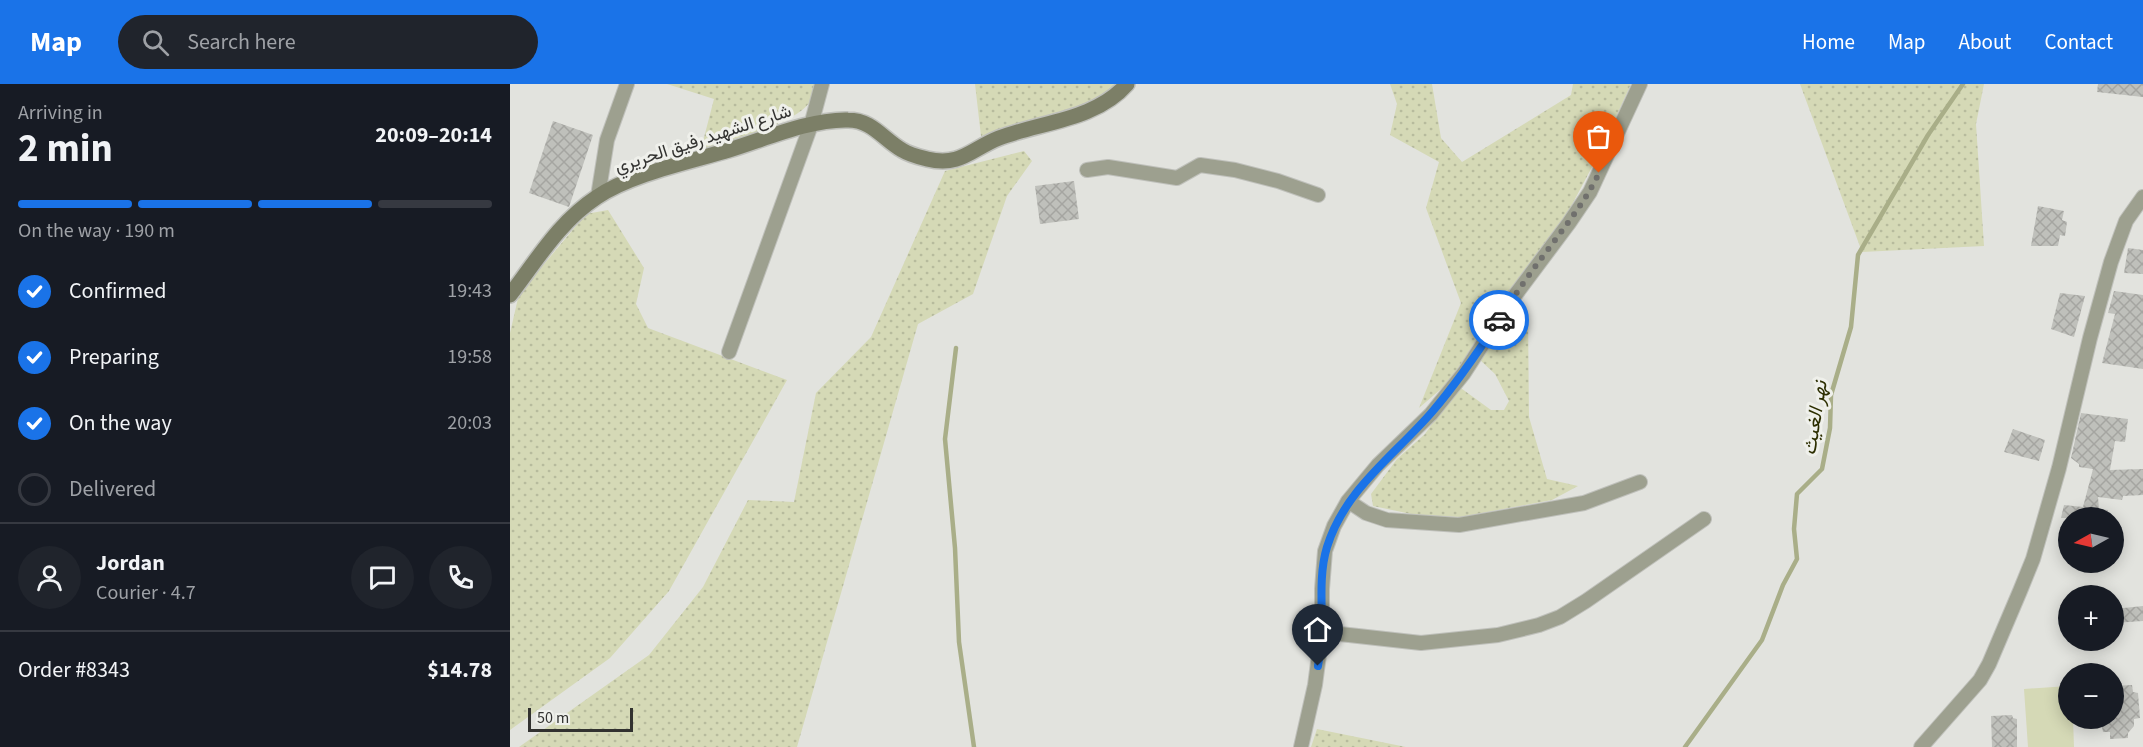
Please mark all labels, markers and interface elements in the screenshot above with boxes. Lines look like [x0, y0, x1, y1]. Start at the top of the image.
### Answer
search box [118, 15, 538, 69]
text: Map [30, 22, 82, 62]
icon: search [139, 26, 172, 59]
text: Search here [187, 26, 296, 58]
text: Home [1802, 27, 1855, 57]
text: Map [1888, 27, 1926, 57]
text: About [1959, 27, 2011, 57]
text: Contact [2044, 27, 2113, 57]
text: Arriving in [18, 99, 103, 127]
street label: شارع الشهيد رفيق الحريري [611, 99, 795, 181]
pin [1573, 111, 1624, 173]
text: 20:09–20:14 [375, 119, 492, 151]
icon: bag [1582, 120, 1615, 153]
text: 2 min [18, 121, 113, 177]
text: On the way · 190 m [18, 217, 175, 245]
icon: check [18, 275, 51, 308]
text: Confirmed [69, 275, 166, 307]
text: 19:43 [447, 277, 492, 305]
courier [1469, 290, 1529, 350]
icon: car [1483, 304, 1516, 337]
icon: check [18, 341, 51, 374]
text: Preparing [69, 341, 159, 373]
text: 19:58 [447, 343, 492, 371]
water label: نهر الغيث [1795, 377, 1835, 457]
icon: check [18, 407, 51, 440]
text: On the way [69, 407, 172, 439]
text: 20:03 [447, 409, 492, 437]
text: Delivered [69, 473, 156, 505]
north arrow [2058, 507, 2124, 573]
map controls [2058, 507, 2124, 729]
button: person [18, 546, 81, 609]
button: chat [351, 546, 414, 609]
button: phone [429, 546, 492, 609]
text: Jordan [96, 547, 165, 579]
text: Courier · 4.7 [96, 579, 196, 607]
button: + [2058, 585, 2124, 651]
pin [1292, 604, 1343, 666]
icon: home [1301, 613, 1334, 646]
text: Order #8343 [18, 654, 130, 686]
text: $14.78 [427, 654, 492, 686]
button: − [2058, 663, 2124, 729]
scale bar [528, 705, 633, 732]
text: 50 m [537, 707, 569, 729]

